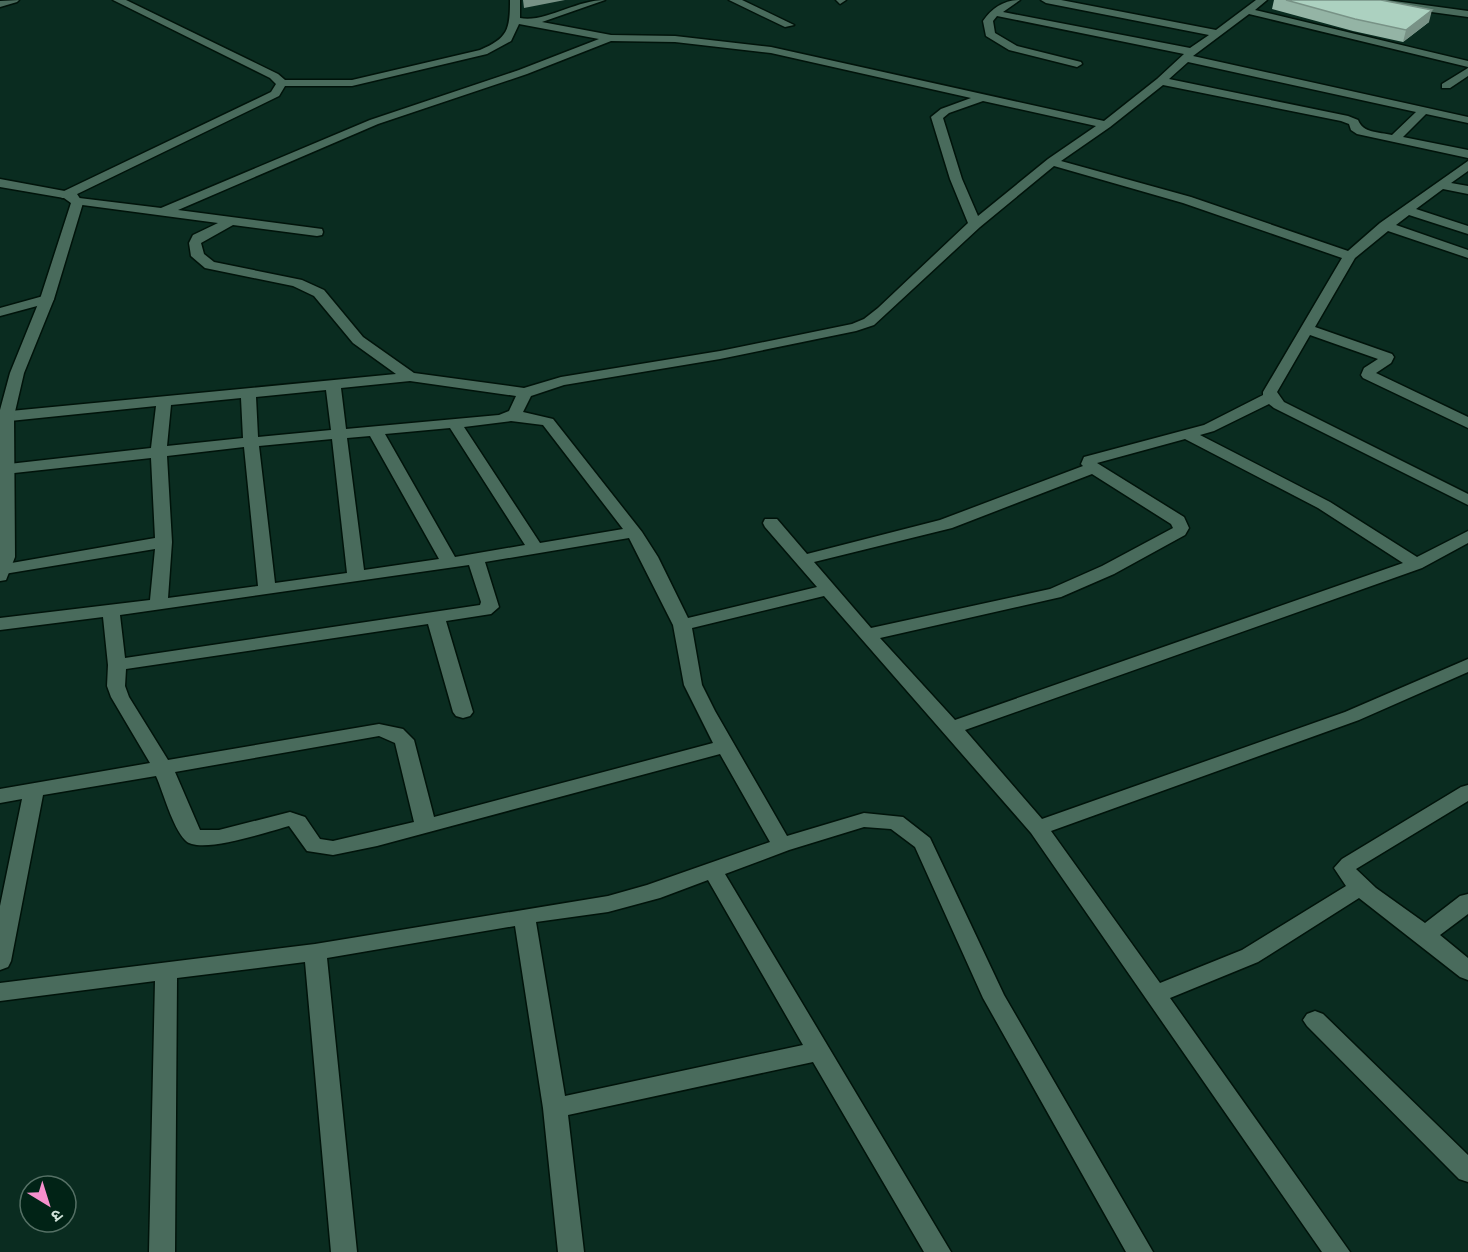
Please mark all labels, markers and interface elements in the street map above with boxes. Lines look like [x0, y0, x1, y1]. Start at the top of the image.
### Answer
north arrow [18, 1174, 78, 1234]
text: उ [48, 1206, 66, 1225]

